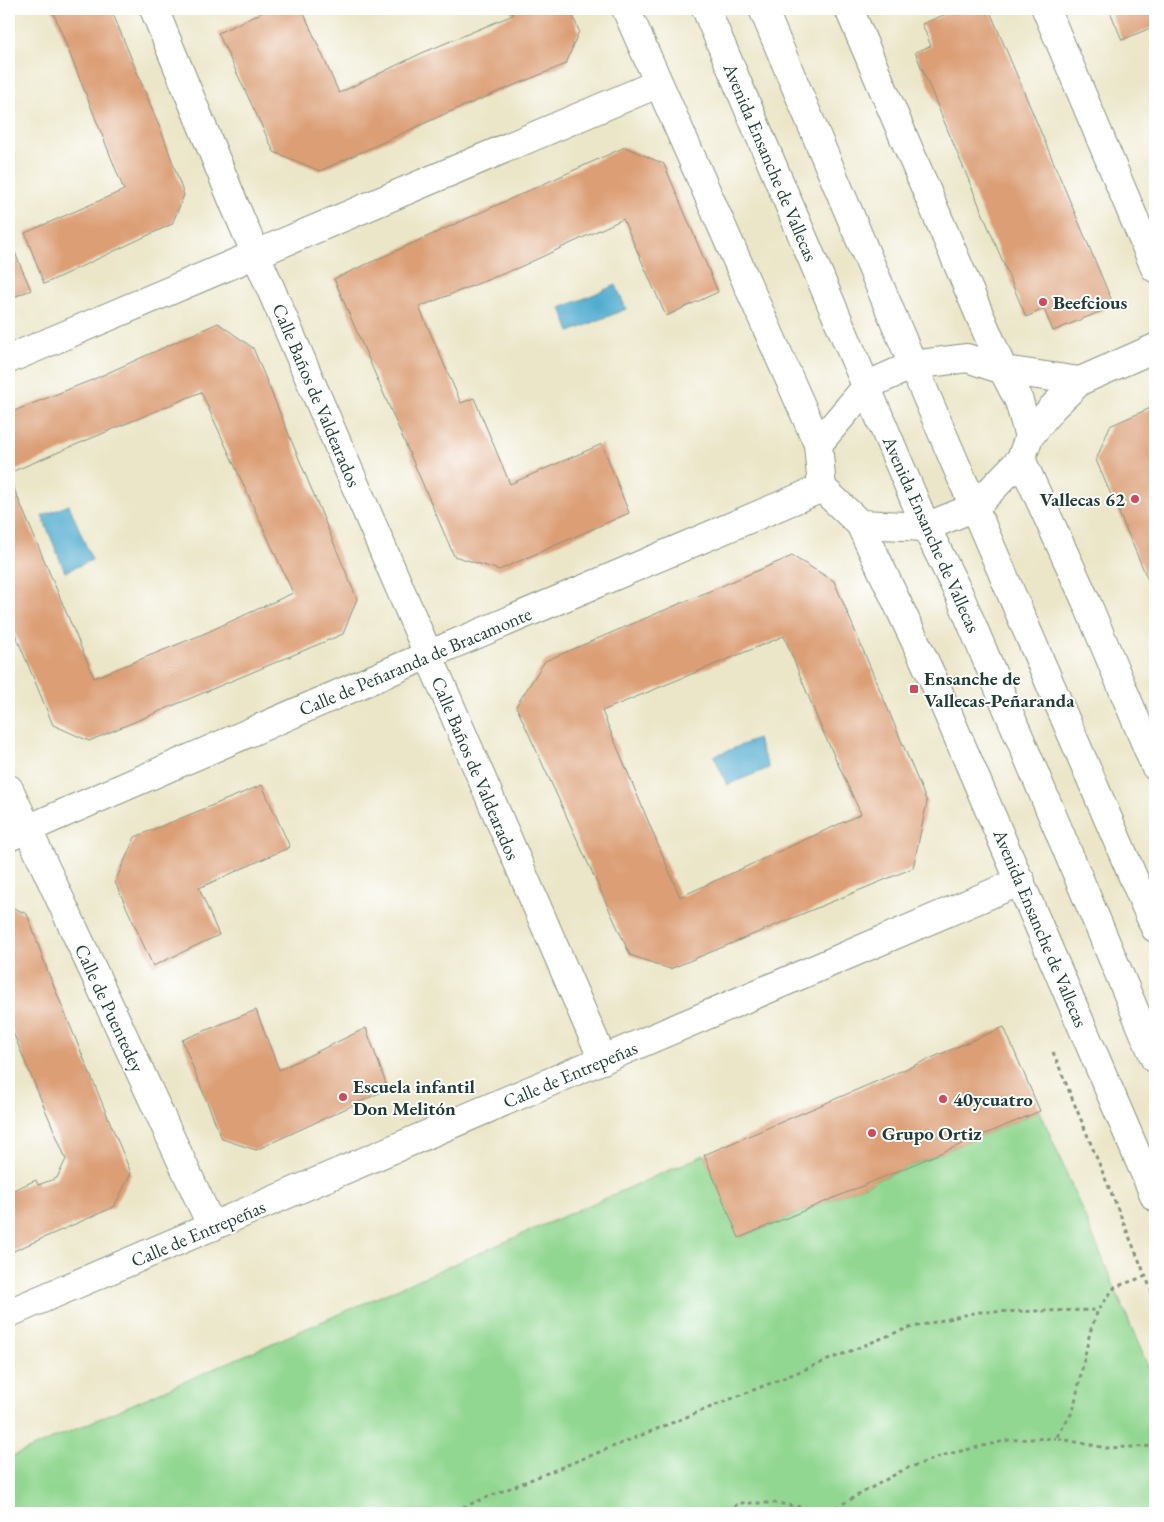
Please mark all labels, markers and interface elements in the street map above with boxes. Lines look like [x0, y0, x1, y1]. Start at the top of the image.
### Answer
street label: Avenida Ensanche de Vallecas [717, 58, 824, 265]
place label: Beefcious [1053, 290, 1128, 315]
marker: Beefcious [1037, 296, 1049, 308]
street label: Calle Baños de Valdearados [267, 300, 367, 491]
street label: Avenida Ensanche de Vallecas [876, 431, 986, 636]
place label: Vallecas 62 [1040, 487, 1125, 512]
marker: Vallecas 62 [1129, 493, 1141, 505]
street label: Calle de Peñaranda de Bracamonte [295, 601, 535, 722]
place label: Ensanche de Vallecas-Peñaranda [924, 666, 1075, 713]
street label: Calle Baños de Valdearados [426, 673, 526, 864]
marker: Ensanche de Vallecas-Peñaranda [908, 683, 920, 695]
street label: Avenida Ensanche de Vallecas [987, 824, 1094, 1031]
street label: Calle de Puentedey [69, 940, 150, 1077]
street label: Calle de Entrepeñas [499, 1035, 641, 1114]
place label: Escuela infantil Don Melitón [353, 1074, 476, 1121]
place label: 40ycuatro [953, 1087, 1033, 1112]
marker: Escuela infantil Don Melitón [337, 1091, 349, 1103]
marker: 40ycuatro [937, 1093, 949, 1105]
place label: Grupo Ortiz [882, 1121, 982, 1146]
marker: Grupo Ortiz [866, 1127, 878, 1139]
street label: Calle de Entrepeñas [127, 1194, 269, 1273]

